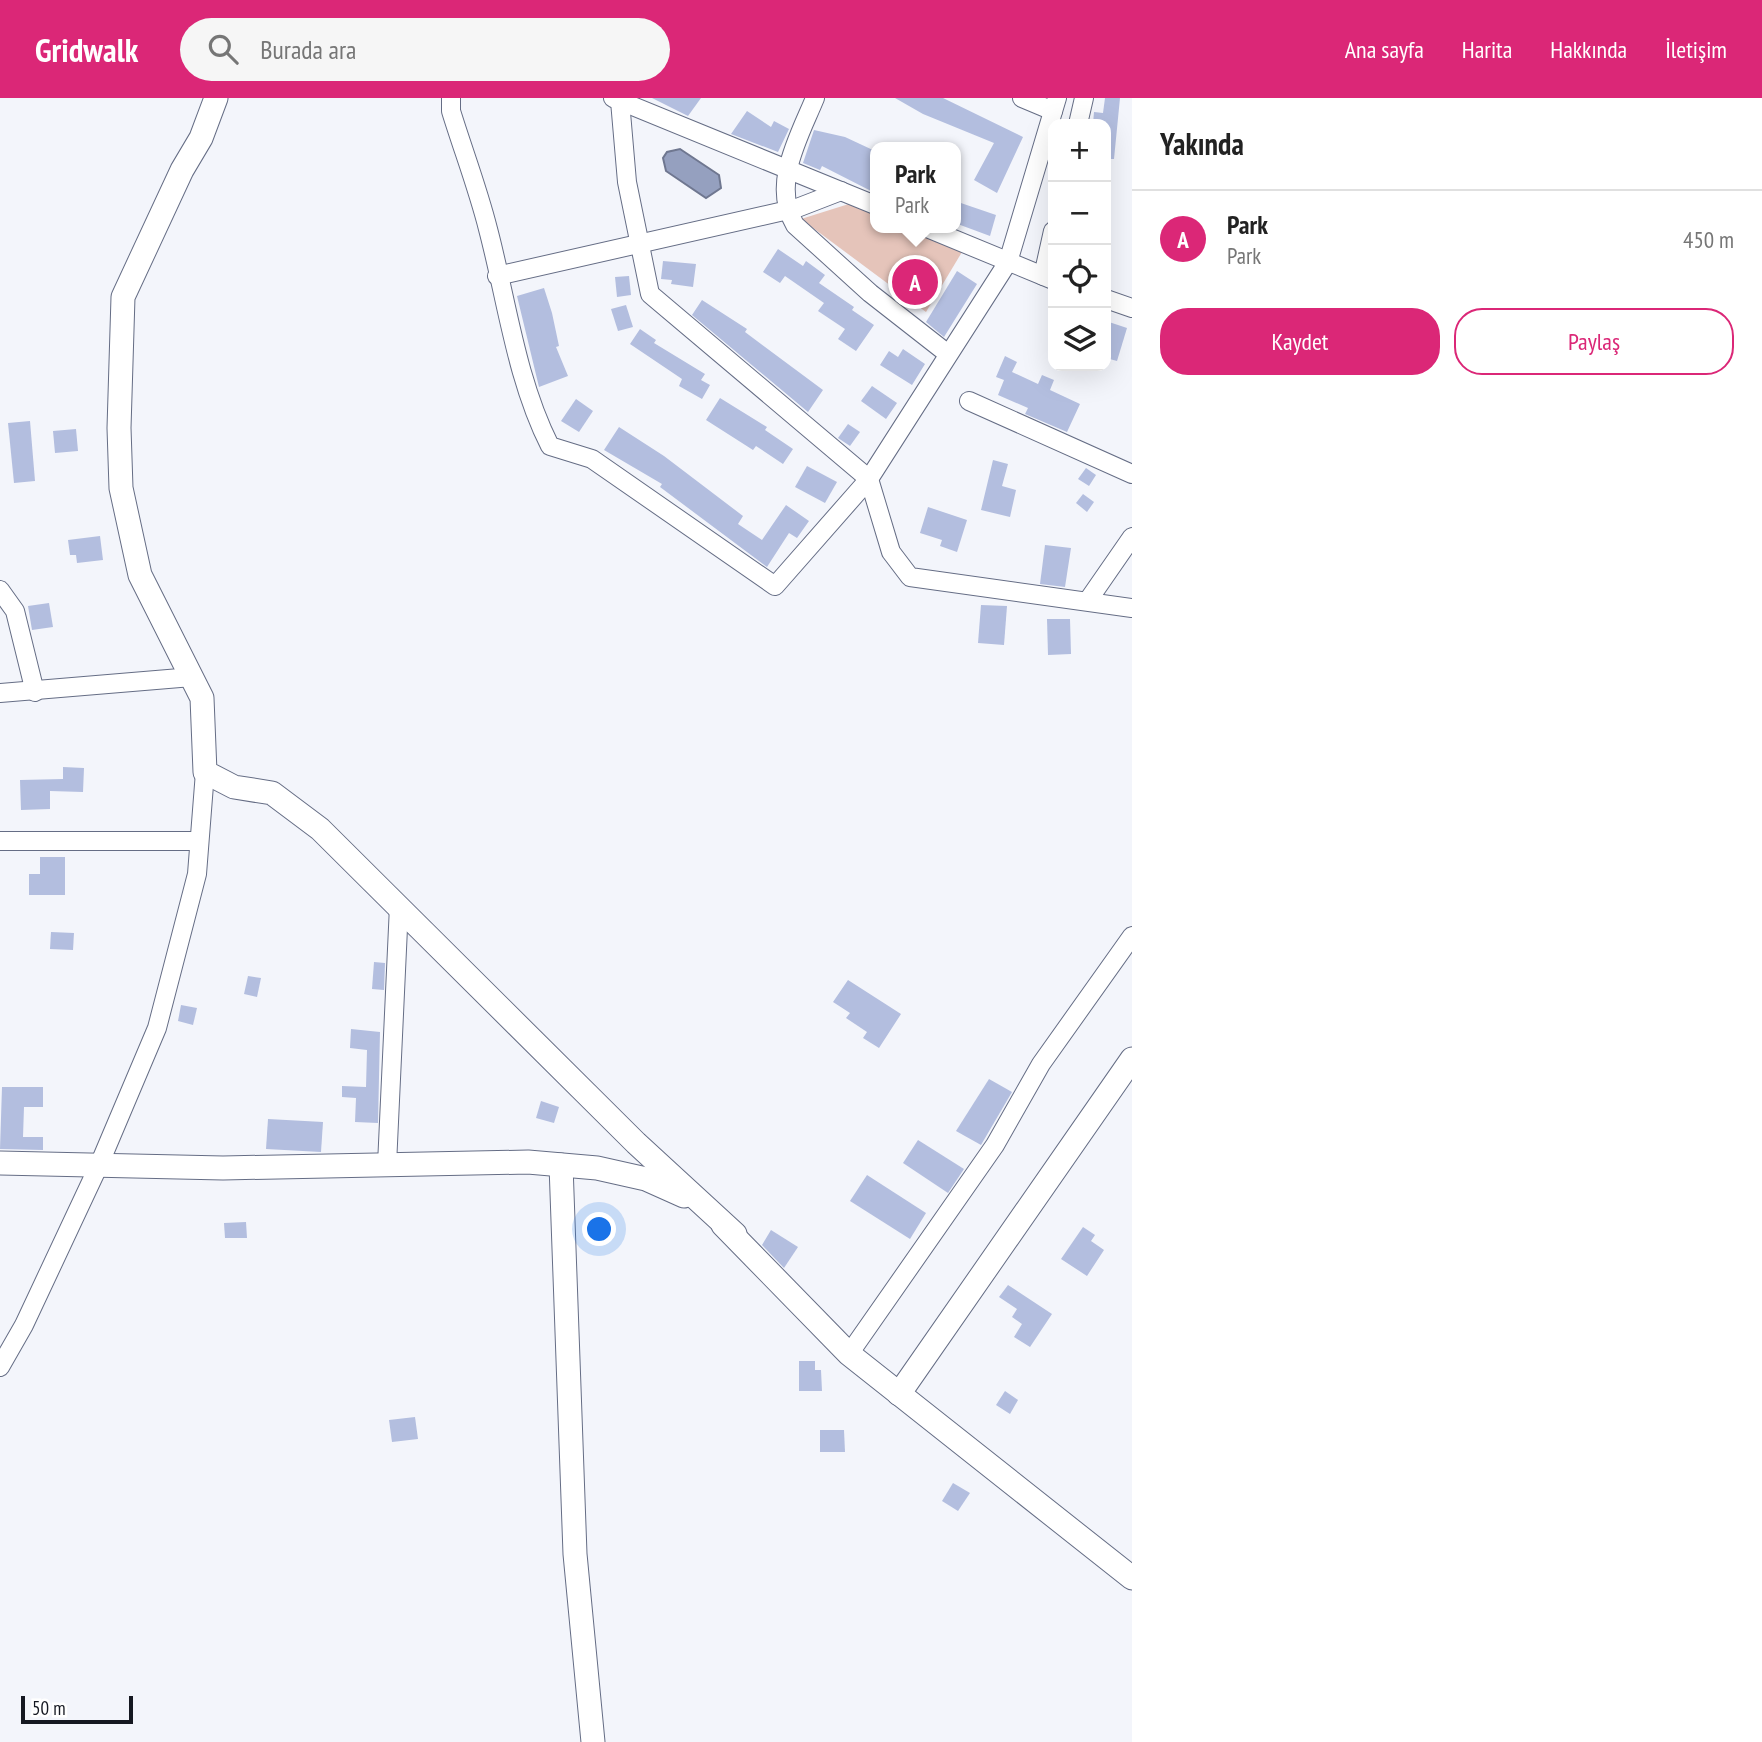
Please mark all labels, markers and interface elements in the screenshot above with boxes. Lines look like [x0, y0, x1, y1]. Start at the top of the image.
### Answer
search box [180, 18, 670, 81]
text: Gridwalk [35, 28, 138, 71]
icon: search [204, 30, 242, 68]
text: Burada ara [260, 33, 356, 66]
text: Ana sayfa [1345, 34, 1424, 65]
text: Harita [1462, 34, 1512, 65]
text: Hakkında [1550, 34, 1627, 65]
text: İletişim [1665, 34, 1727, 65]
map controls [1048, 119, 1111, 371]
button: + [1048, 119, 1111, 182]
text: Yakında [1160, 124, 1244, 163]
popup [870, 142, 961, 233]
text: Park [895, 157, 936, 190]
button: − [1048, 182, 1111, 245]
text: Park [895, 190, 929, 219]
text: Park [1227, 208, 1268, 241]
text: A [1177, 225, 1189, 254]
text: 450 m [1683, 225, 1734, 254]
text: Park [1227, 241, 1261, 270]
button: locate [1048, 245, 1111, 308]
pin: A [892, 256, 938, 308]
button: layers [1048, 308, 1111, 371]
button: Kaydet [1160, 308, 1440, 375]
button: Paylaş [1454, 308, 1734, 375]
your location [582, 1212, 616, 1246]
scale bar [21, 1693, 133, 1725]
text: 50 m [32, 1696, 66, 1720]

